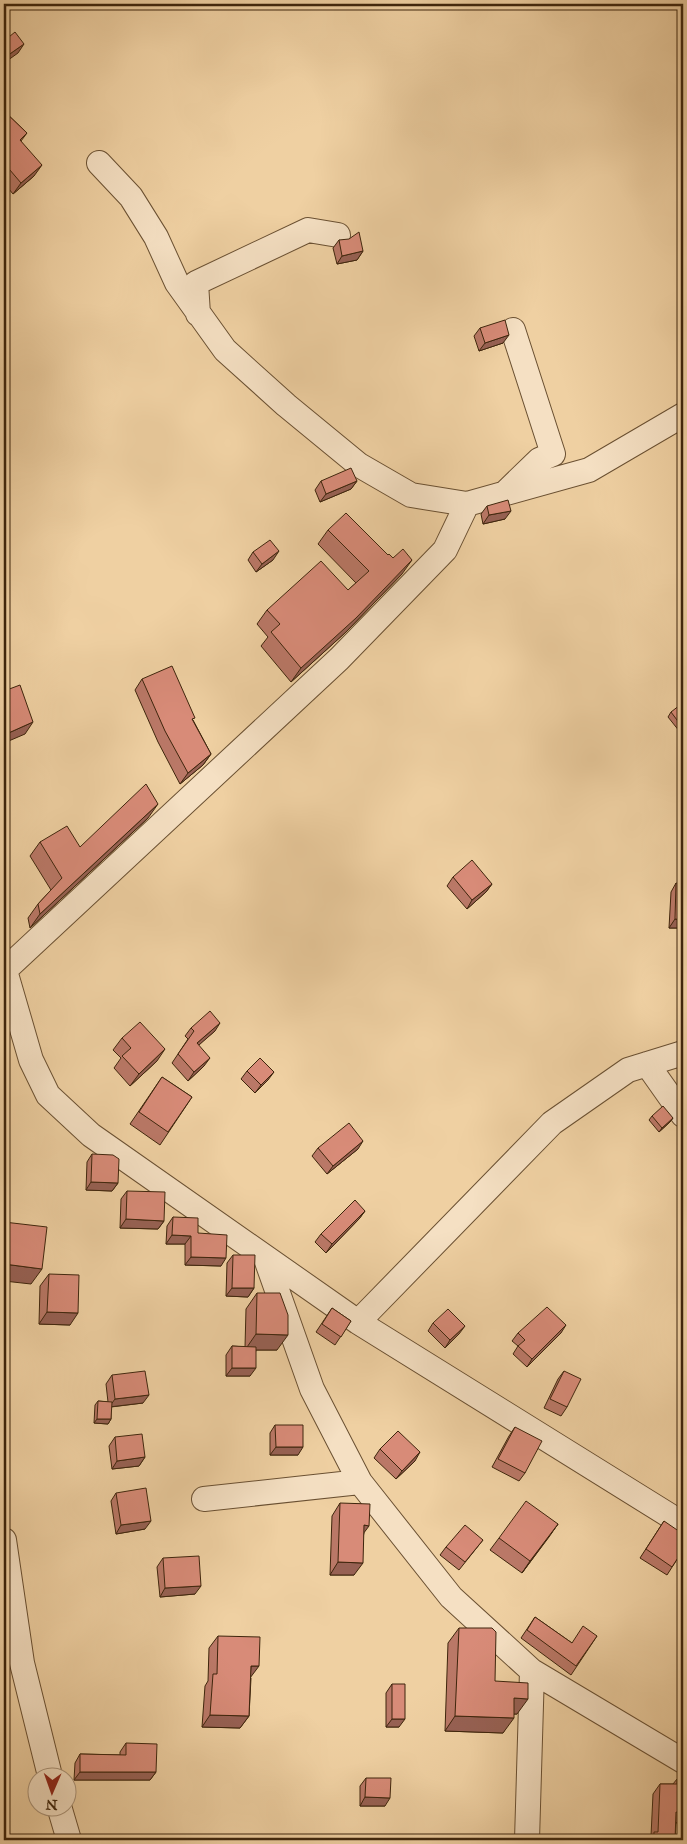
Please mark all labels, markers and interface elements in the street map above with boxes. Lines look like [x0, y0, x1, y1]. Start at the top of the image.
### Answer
north arrow [28, 1766, 78, 1816]
text: N [45, 1796, 58, 1813]

